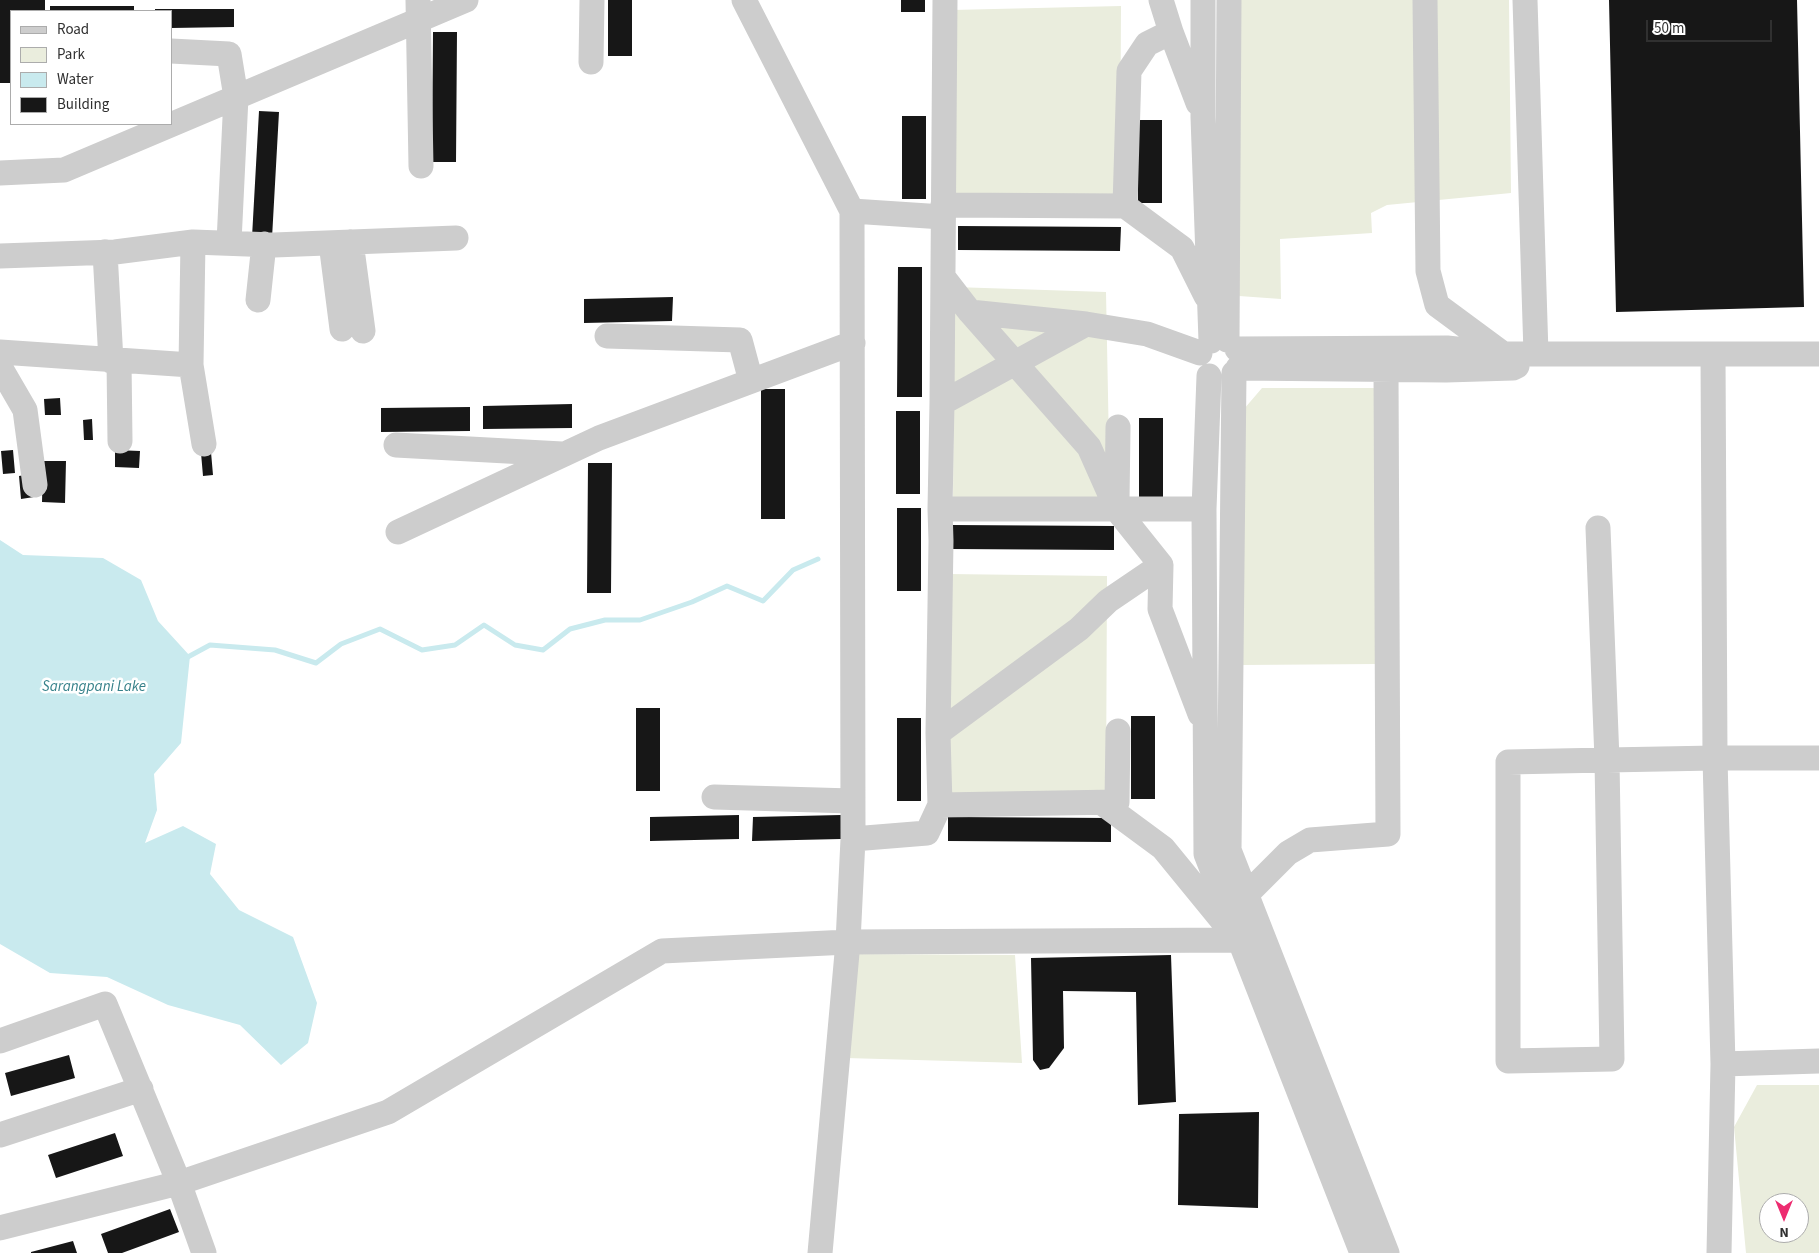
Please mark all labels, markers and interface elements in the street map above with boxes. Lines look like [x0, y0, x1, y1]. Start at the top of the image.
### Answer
legend [10, 10, 172, 125]
scale bar [1649, 10, 1775, 42]
text: 50 m [1654, 18, 1684, 39]
text: Road [57, 19, 89, 40]
text: Park [57, 44, 85, 65]
text: Water [57, 69, 93, 90]
text: Building [57, 94, 109, 115]
water label: Sarangpani Lake [42, 679, 146, 697]
north arrow [1759, 1193, 1809, 1243]
text: N [1779, 1222, 1789, 1242]

